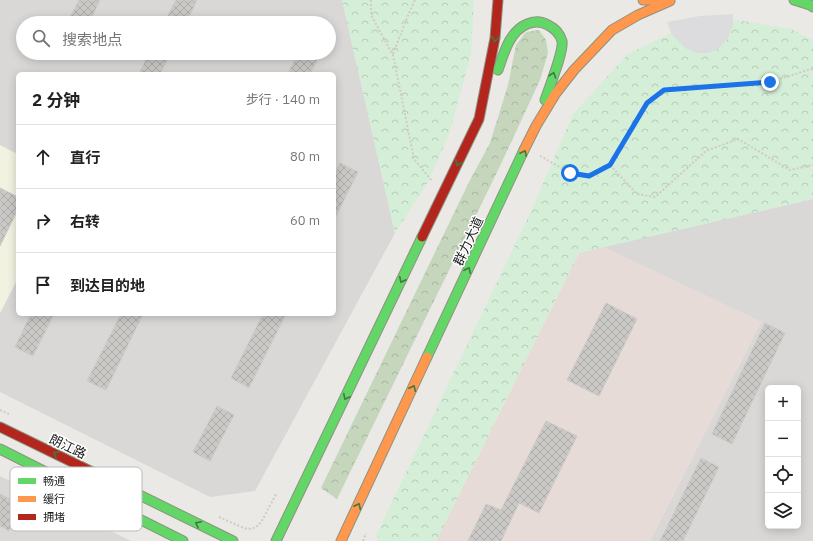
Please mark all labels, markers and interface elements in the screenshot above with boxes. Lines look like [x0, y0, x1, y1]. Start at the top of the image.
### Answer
search box [16, 16, 336, 60]
icon: search [30, 27, 52, 49]
text: 搜索地点 [62, 30, 122, 49]
one-way arrow [491, 36, 500, 42]
one-way arrow [548, 72, 557, 79]
route end [761, 73, 779, 91]
text: 2 分钟 [32, 89, 80, 111]
text: 步行 · 140 m [246, 91, 320, 108]
icon: ahead [32, 146, 54, 168]
text: 直行 [70, 148, 100, 167]
text: 80 m [290, 148, 320, 165]
one-way arrow [519, 149, 527, 156]
one-way arrow [455, 158, 463, 166]
route start [561, 164, 579, 182]
icon: right [32, 210, 54, 232]
text: 右转 [70, 212, 100, 231]
text: 60 m [290, 212, 320, 229]
street label: 群力大道 [450, 214, 487, 268]
one-way arrow [463, 267, 471, 275]
icon: arrive [32, 274, 54, 296]
one-way arrow [399, 275, 407, 283]
text: 到达目的地 [70, 276, 145, 295]
one-way arrow [408, 385, 416, 392]
map controls [765, 385, 801, 529]
button: + [765, 385, 801, 421]
one-way arrow [343, 393, 351, 400]
button: − [765, 421, 801, 457]
street label: 朗江路 [47, 430, 89, 463]
one-way arrow [53, 451, 60, 459]
button: locate [765, 457, 801, 493]
legend [10, 467, 142, 531]
text: 畅通 [43, 474, 65, 488]
text: 缓行 [43, 492, 65, 506]
button: layers [765, 493, 801, 529]
one-way arrow [353, 502, 361, 510]
text: 拥堵 [43, 510, 65, 524]
one-way arrow [194, 521, 202, 529]

